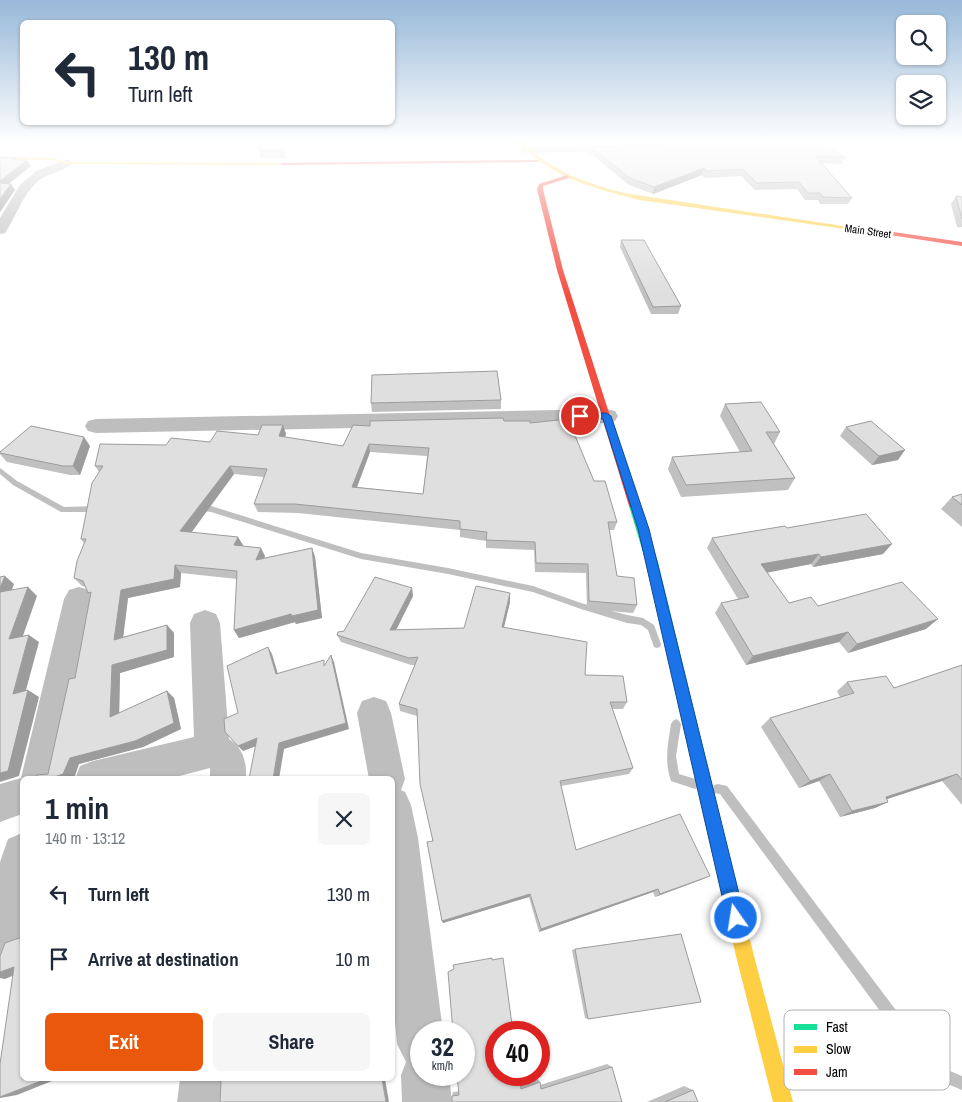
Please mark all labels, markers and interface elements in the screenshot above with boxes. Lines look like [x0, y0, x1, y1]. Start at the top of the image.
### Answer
map controls [896, 15, 946, 125]
button: search [896, 15, 946, 65]
text: 130 m [128, 34, 209, 81]
icon: left [45, 40, 110, 105]
button: layers [896, 75, 946, 125]
text: Turn left [128, 79, 193, 109]
street label: Main Street [844, 221, 893, 241]
pin [559, 395, 601, 437]
icon: arrive [566, 402, 594, 430]
text: 1 min [45, 788, 109, 828]
button: close [318, 793, 370, 845]
text: 140 m · 13:12 [45, 827, 125, 849]
icon: left [45, 880, 73, 908]
text: Turn left [88, 881, 149, 907]
text: 130 m [327, 881, 370, 907]
position arrow [709, 891, 761, 943]
icon: arrive [45, 945, 73, 973]
text: Arrive at destination [88, 946, 239, 972]
text: 10 m [335, 946, 370, 972]
legend [784, 1010, 950, 1090]
button: Exit [45, 1013, 203, 1071]
button: Share [213, 1013, 370, 1071]
text: Fast [826, 1018, 848, 1036]
speed limit sign: 40 [485, 1021, 550, 1086]
text: 32 [431, 1030, 454, 1064]
text: Slow [826, 1040, 852, 1058]
text: km/h [432, 1058, 453, 1074]
text: Jam [826, 1063, 848, 1081]

